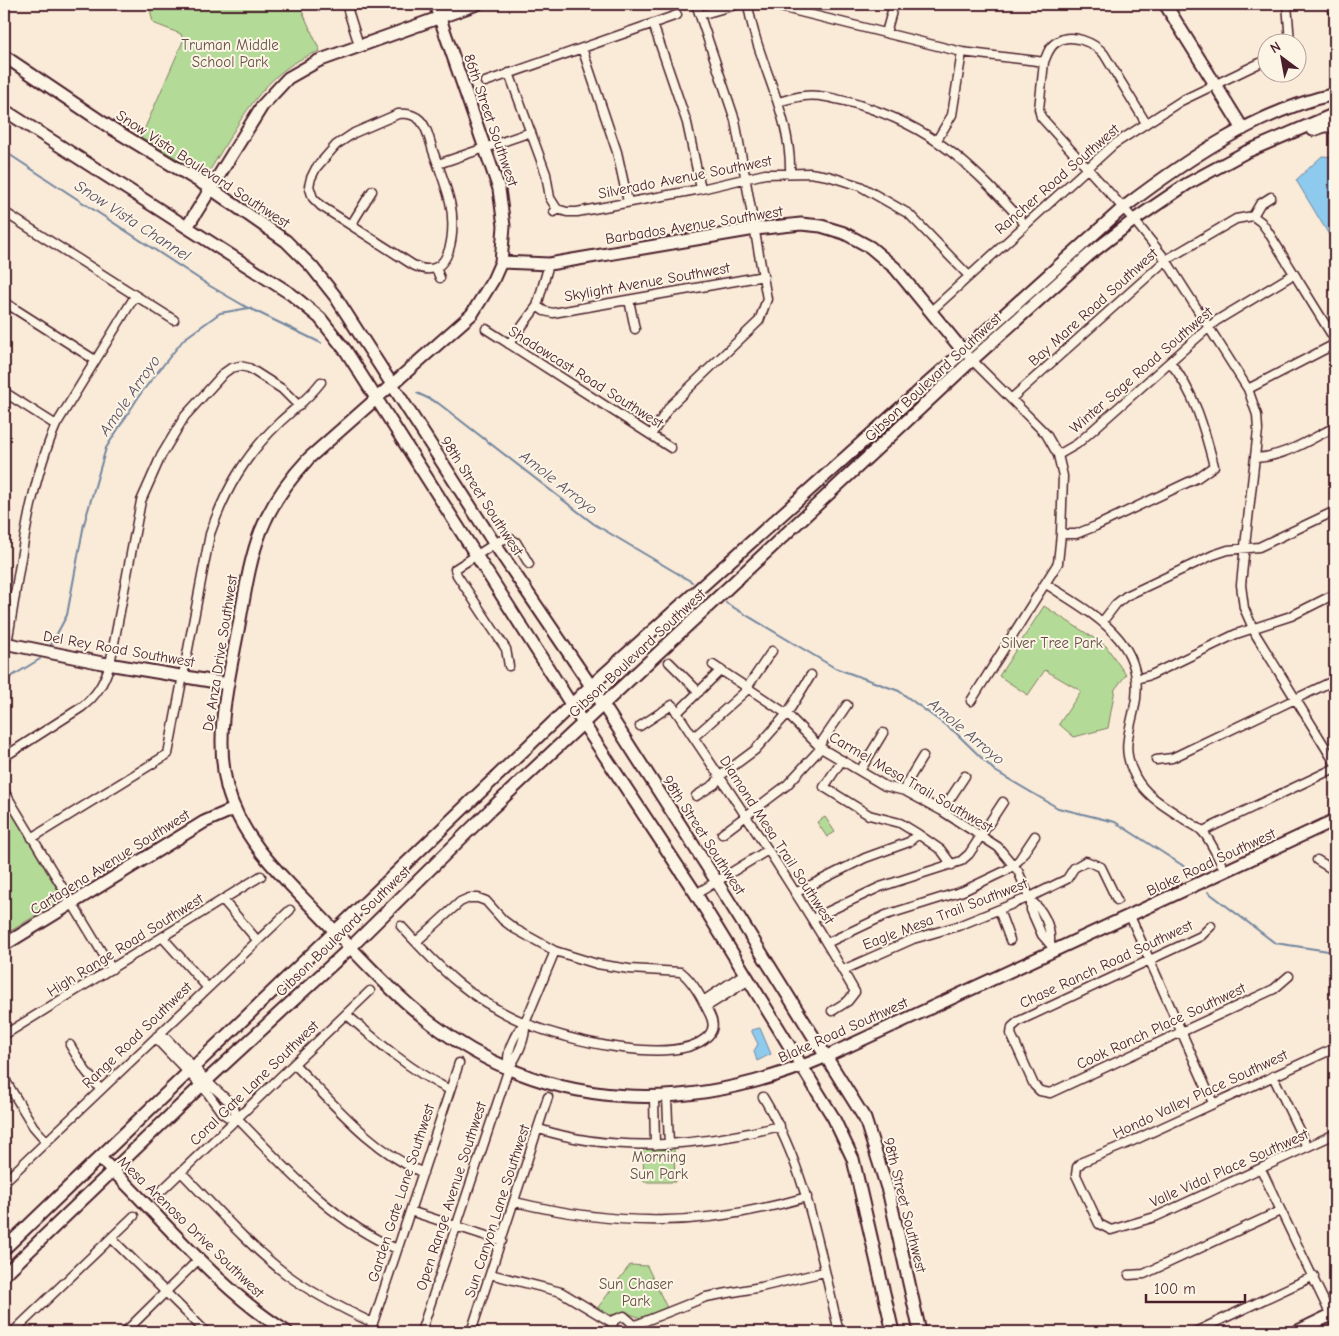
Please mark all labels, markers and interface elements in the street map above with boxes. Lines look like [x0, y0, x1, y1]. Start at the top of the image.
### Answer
north arrow [1256, 32, 1306, 82]
park label: Truman Middle School Park [181, 36, 279, 71]
text: N [1267, 38, 1284, 57]
street label: 86th Street Southwest [460, 51, 522, 189]
street label: Snow Vista Boulevard Southwest [113, 106, 294, 232]
street label: Rancher Road Southwest [991, 120, 1123, 238]
street label: Silverado Avenue Southwest [597, 151, 774, 203]
water label: Snow Vista Channel [71, 177, 194, 265]
street label: Barbados Avenue Southwest [604, 202, 785, 248]
street label: Bay Mare Road Southwest [1025, 244, 1162, 370]
street label: Skylight Avenue Southwest [563, 258, 732, 305]
street label: Winter Sage Road Southwest [1066, 302, 1217, 437]
street label: Gibson Boulevard Southwest [861, 308, 1006, 445]
street label: Shadowcast Road Southwest [505, 322, 667, 433]
water label: Amole Arroyo [95, 352, 164, 440]
street label: 98th Street Southwest [437, 433, 528, 560]
water label: Amole Arroyo [515, 446, 601, 519]
street label: De Anza Drive Southwest [199, 573, 241, 733]
street label: Gibson Boulevard Southwest [565, 584, 710, 721]
street label: Del Rey Road Southwest [42, 627, 197, 671]
park label: Silver Tree Park [1001, 634, 1104, 652]
water label: Amole Arroyo [924, 694, 1008, 769]
street label: Carmel Mesa Trail Southwest [826, 728, 997, 837]
street label: Diamond Mesa Trail Southwest [716, 752, 839, 928]
street label: 98th Street Southwest [659, 772, 750, 899]
street label: Cartagena Avenue Southwest [27, 805, 194, 919]
street label: Blake Road Southwest [1144, 824, 1279, 900]
street label: Gibson Boulevard Southwest [272, 861, 415, 1000]
street label: Eagle Mesa Trail Southwest [860, 874, 1031, 954]
street label: High Range Road Southwest [44, 889, 207, 1001]
street label: Chase Ranch Road Southwest [1016, 916, 1196, 1012]
street label: Range Road Southwest [78, 977, 196, 1092]
street label: Cook Ranch Place Southwest [1074, 979, 1249, 1073]
street label: Blake Road Southwest [775, 993, 911, 1067]
street label: Coral Gate Lane Southwest [186, 1016, 323, 1149]
street label: Hondo Valley Place Southwest [1110, 1045, 1291, 1142]
street label: Open Range Avenue Southwest [412, 1099, 490, 1293]
street label: Garden Gate Lane Southwest [364, 1101, 439, 1284]
street label: Sun Canyon Lane Southwest [460, 1121, 534, 1300]
street label: Valle Vidal Place Southwest [1147, 1125, 1312, 1211]
street label: 98th Street Southwest [880, 1136, 931, 1275]
park label: Morning Sun Park [630, 1148, 689, 1183]
street label: Mesa Arenoso Drive Southwest [114, 1152, 268, 1302]
scale bar [1146, 1271, 1245, 1303]
park label: Sun Chaser Park [599, 1275, 673, 1310]
text: 100 m [1154, 1280, 1196, 1298]

